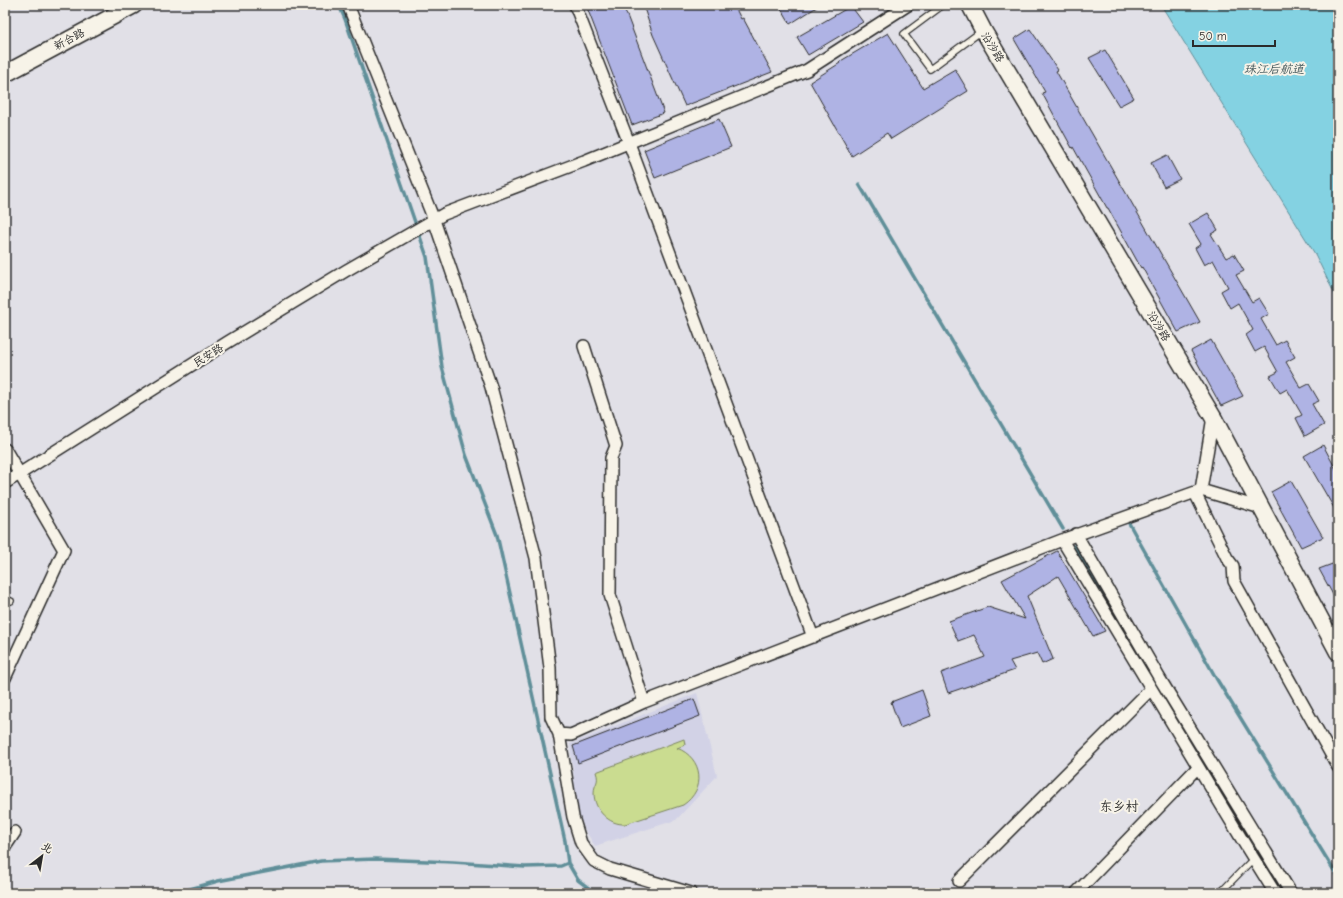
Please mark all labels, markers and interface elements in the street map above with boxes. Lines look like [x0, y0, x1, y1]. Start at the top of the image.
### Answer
scale bar [1193, 22, 1275, 48]
street label: 新合路 [52, 26, 87, 53]
text: 50 m [1199, 29, 1227, 43]
street label: 沿沙路 [979, 30, 1007, 65]
water label: 珠江后航道 [1244, 62, 1305, 76]
street label: 沿沙路 [1145, 309, 1173, 344]
street label: 民安路 [191, 341, 226, 370]
district label: 东乡村 [1099, 799, 1139, 814]
north arrow [22, 836, 62, 876]
text: 北 [39, 839, 55, 856]

